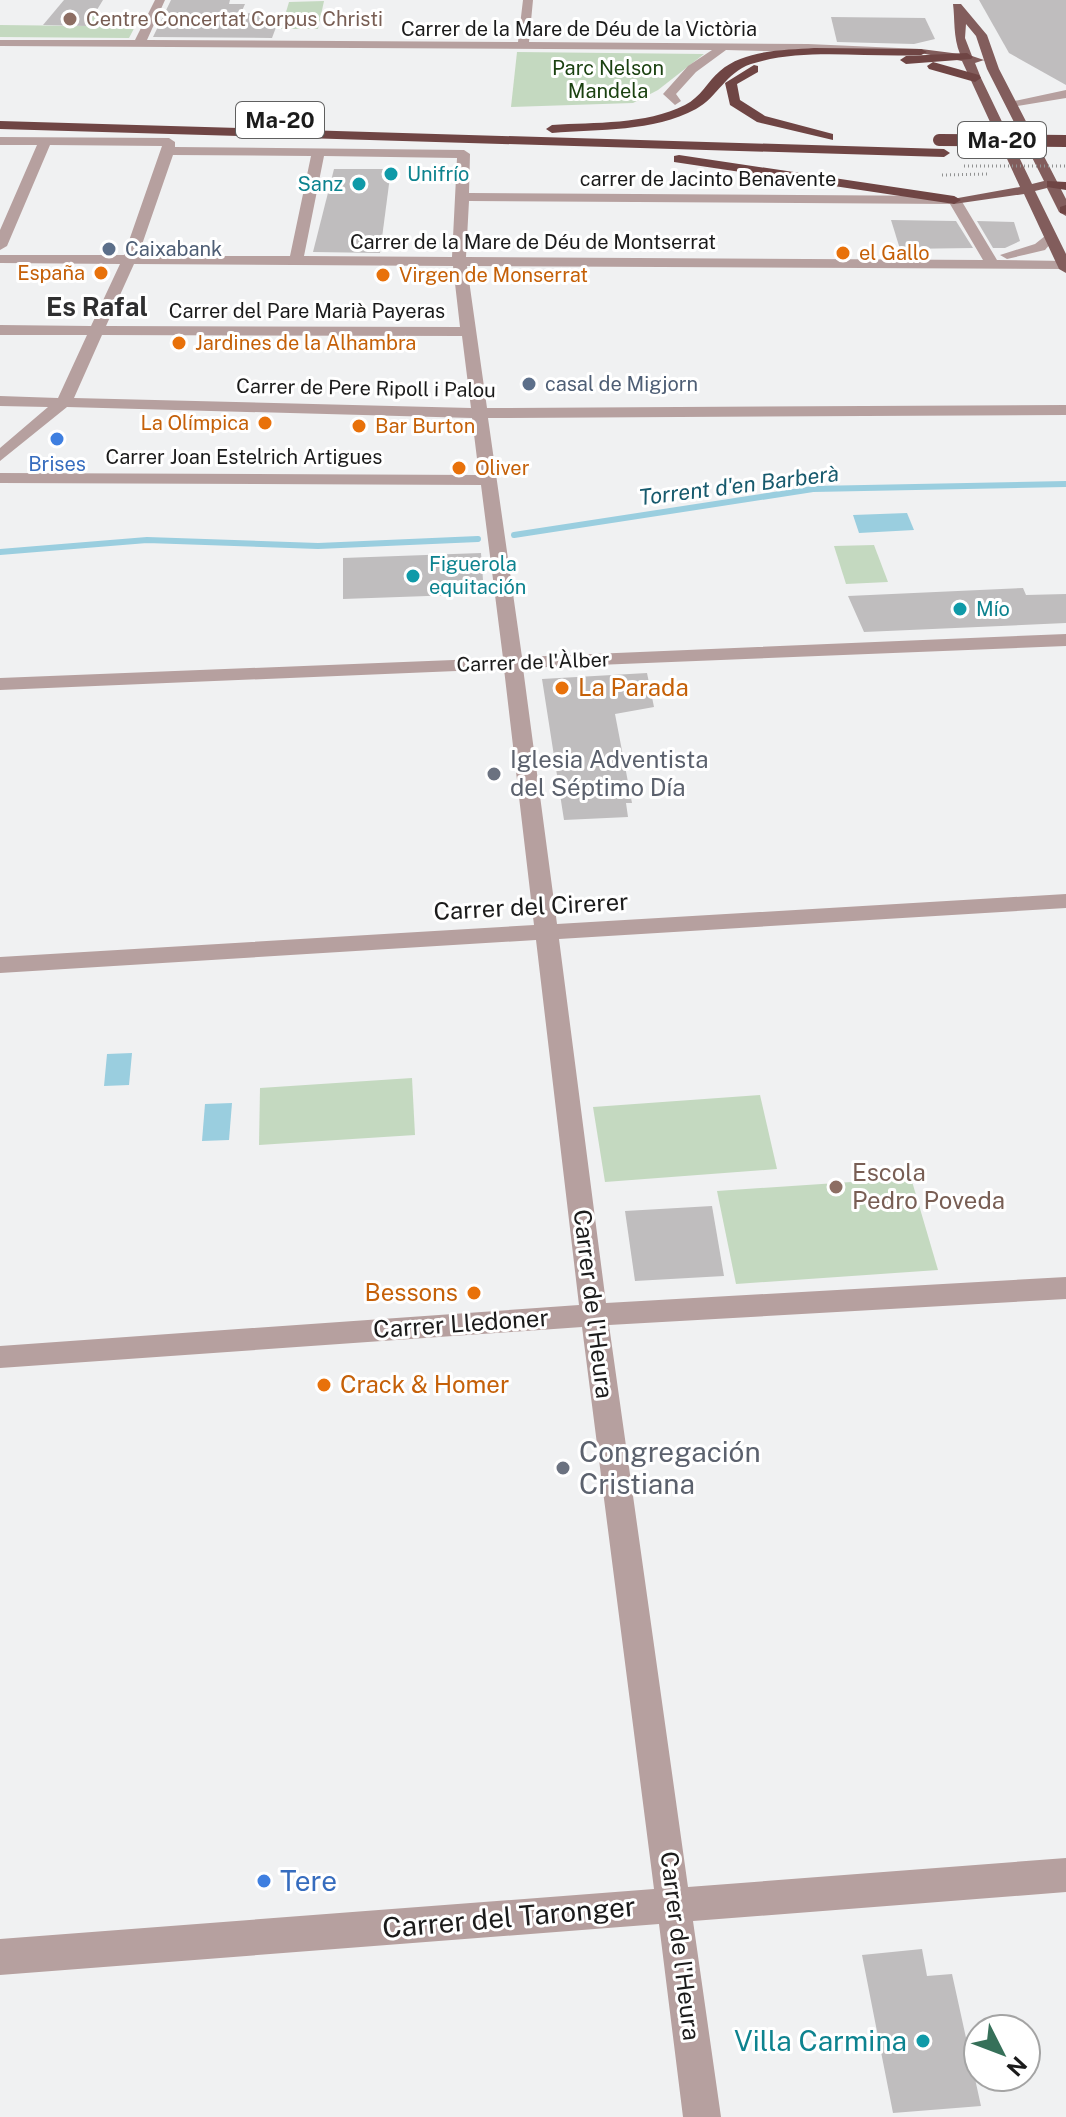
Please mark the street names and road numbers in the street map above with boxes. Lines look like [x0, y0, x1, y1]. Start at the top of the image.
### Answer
street label: Carrer de la Mare de Déu de la Victòria [401, 17, 757, 41]
road number: Ma-20 [236, 102, 324, 138]
road number: Ma-20 [958, 122, 1046, 158]
street label: carrer de Jacinto Benavente [580, 167, 836, 191]
street label: Carrer de la Mare de Déu de Montserrat [350, 230, 716, 254]
street label: Carrer del Pare Marià Payeras [169, 299, 445, 323]
street label: Carrer de Pere Ripoll i Palou [236, 374, 496, 402]
street label: Carrer Joan Estelrich Artigues [106, 445, 382, 469]
street label: Carrer de l'Àlber [456, 646, 610, 677]
street label: Carrer del Cirerer [433, 887, 629, 925]
street label: Carrer de l'Heura [568, 1208, 619, 1400]
street label: Carrer Lledoner [372, 1303, 550, 1343]
street label: Carrer de l'Heura [655, 1850, 706, 2042]
street label: Carrer del Taronger [381, 1889, 637, 1944]

